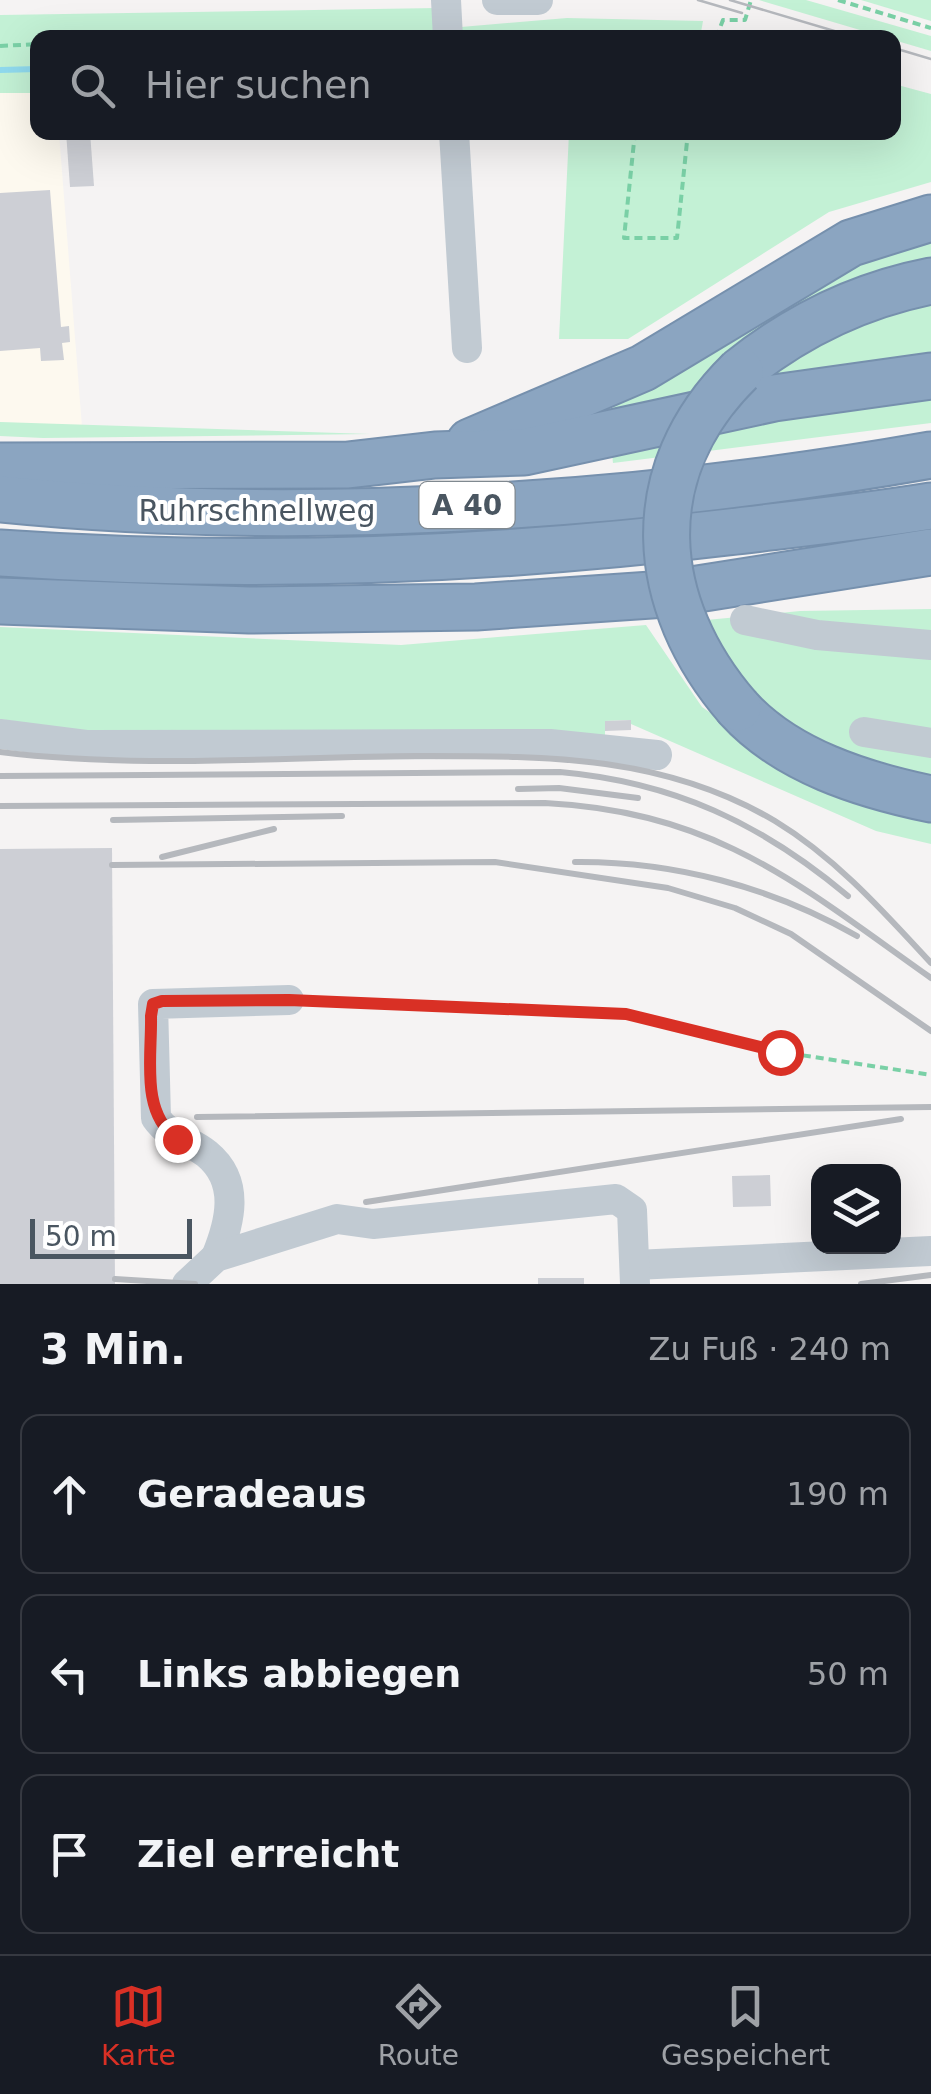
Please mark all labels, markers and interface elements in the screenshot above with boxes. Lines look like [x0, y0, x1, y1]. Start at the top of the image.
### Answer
search box [30, 30, 901, 140]
icon: search [65, 58, 120, 113]
text: Hier suchen [145, 63, 372, 107]
road number: A 40 [420, 482, 514, 528]
street label: Ruhrschnellweg [138, 493, 376, 528]
route start [758, 1030, 804, 1076]
route end [155, 1117, 201, 1163]
map controls [811, 1164, 901, 1254]
button: layers [811, 1164, 901, 1254]
scale bar [30, 1214, 192, 1258]
text: 50 m [45, 1220, 117, 1253]
text: 3 Min. [40, 1325, 186, 1374]
text: Zu Fuß · 240 m [649, 1330, 891, 1368]
icon: ahead [42, 1467, 97, 1522]
text: Geradeaus [137, 1472, 367, 1516]
text: 190 m [787, 1475, 889, 1513]
icon: left [42, 1647, 97, 1702]
text: Links abbiegen [137, 1652, 461, 1696]
text: 50 m [807, 1655, 889, 1693]
icon: arrive [42, 1827, 97, 1882]
text: Ziel erreicht [137, 1832, 399, 1876]
tab: Karte [101, 1979, 176, 2072]
tab: Route [378, 1979, 459, 2072]
tab: Gespeichert [661, 1979, 830, 2072]

